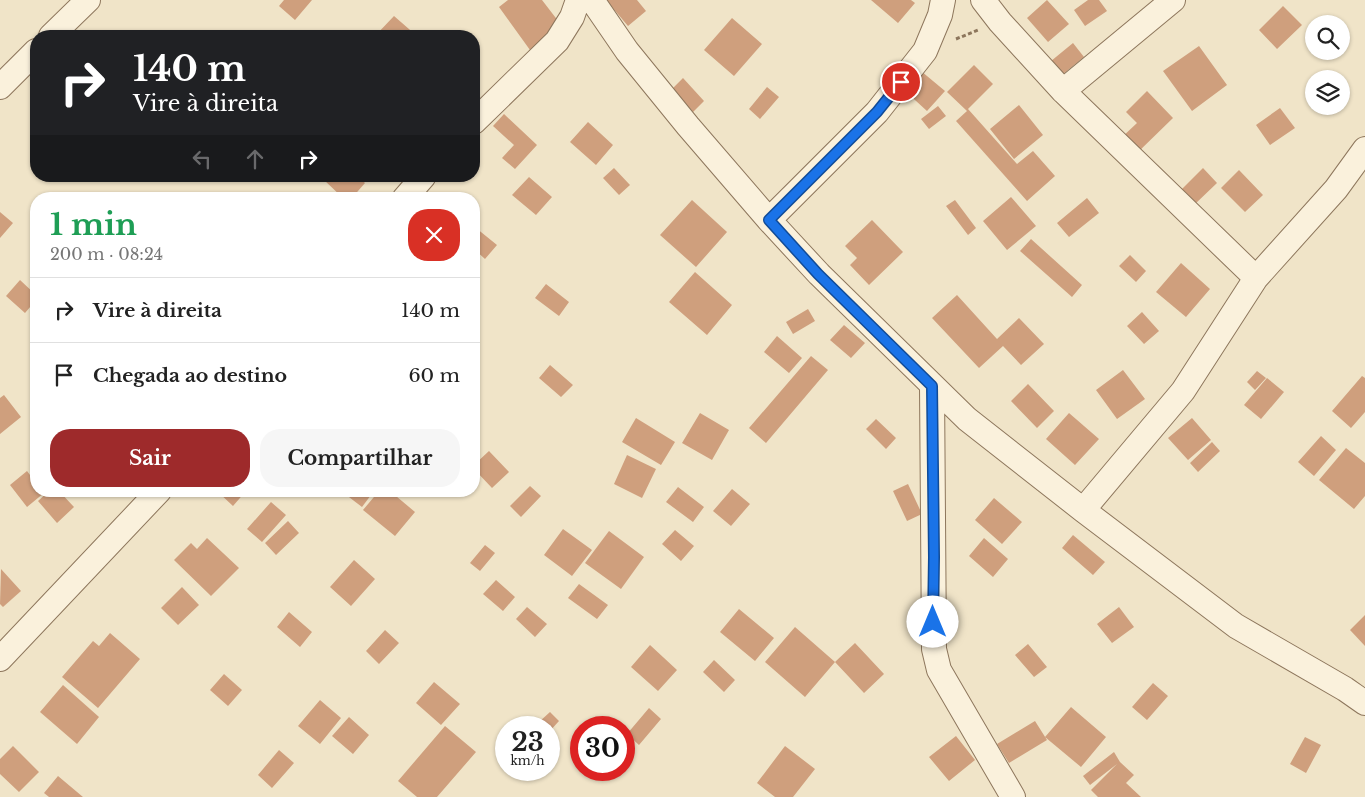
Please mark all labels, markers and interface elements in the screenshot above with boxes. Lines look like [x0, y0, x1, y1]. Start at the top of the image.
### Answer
map controls [1305, 15, 1350, 115]
button: search [1305, 15, 1350, 60]
text: 140 m [133, 47, 246, 90]
icon: right [50, 50, 115, 115]
pin [880, 61, 922, 103]
icon: arrive [887, 68, 915, 96]
button: layers [1305, 70, 1350, 115]
text: Vire à direita [133, 90, 278, 117]
icon: left [188, 145, 216, 173]
icon: ahead [241, 145, 269, 173]
icon: right [294, 145, 322, 173]
text: 1 min [50, 206, 137, 243]
button: close [408, 209, 460, 261]
text: 200 m · 08:24 [50, 244, 163, 264]
icon: right [50, 296, 78, 324]
text: Vire à direita [93, 299, 222, 322]
text: 140 m [401, 299, 460, 322]
icon: arrive [50, 361, 78, 389]
text: Chegada ao destino [93, 364, 287, 387]
text: 60 m [408, 364, 460, 387]
button: Sair [50, 429, 250, 487]
button: Compartilhar [260, 429, 460, 487]
position arrow [906, 595, 958, 647]
speed limit sign: 30 [570, 716, 635, 781]
text: 23 [511, 727, 544, 758]
text: km/h [510, 753, 545, 768]

